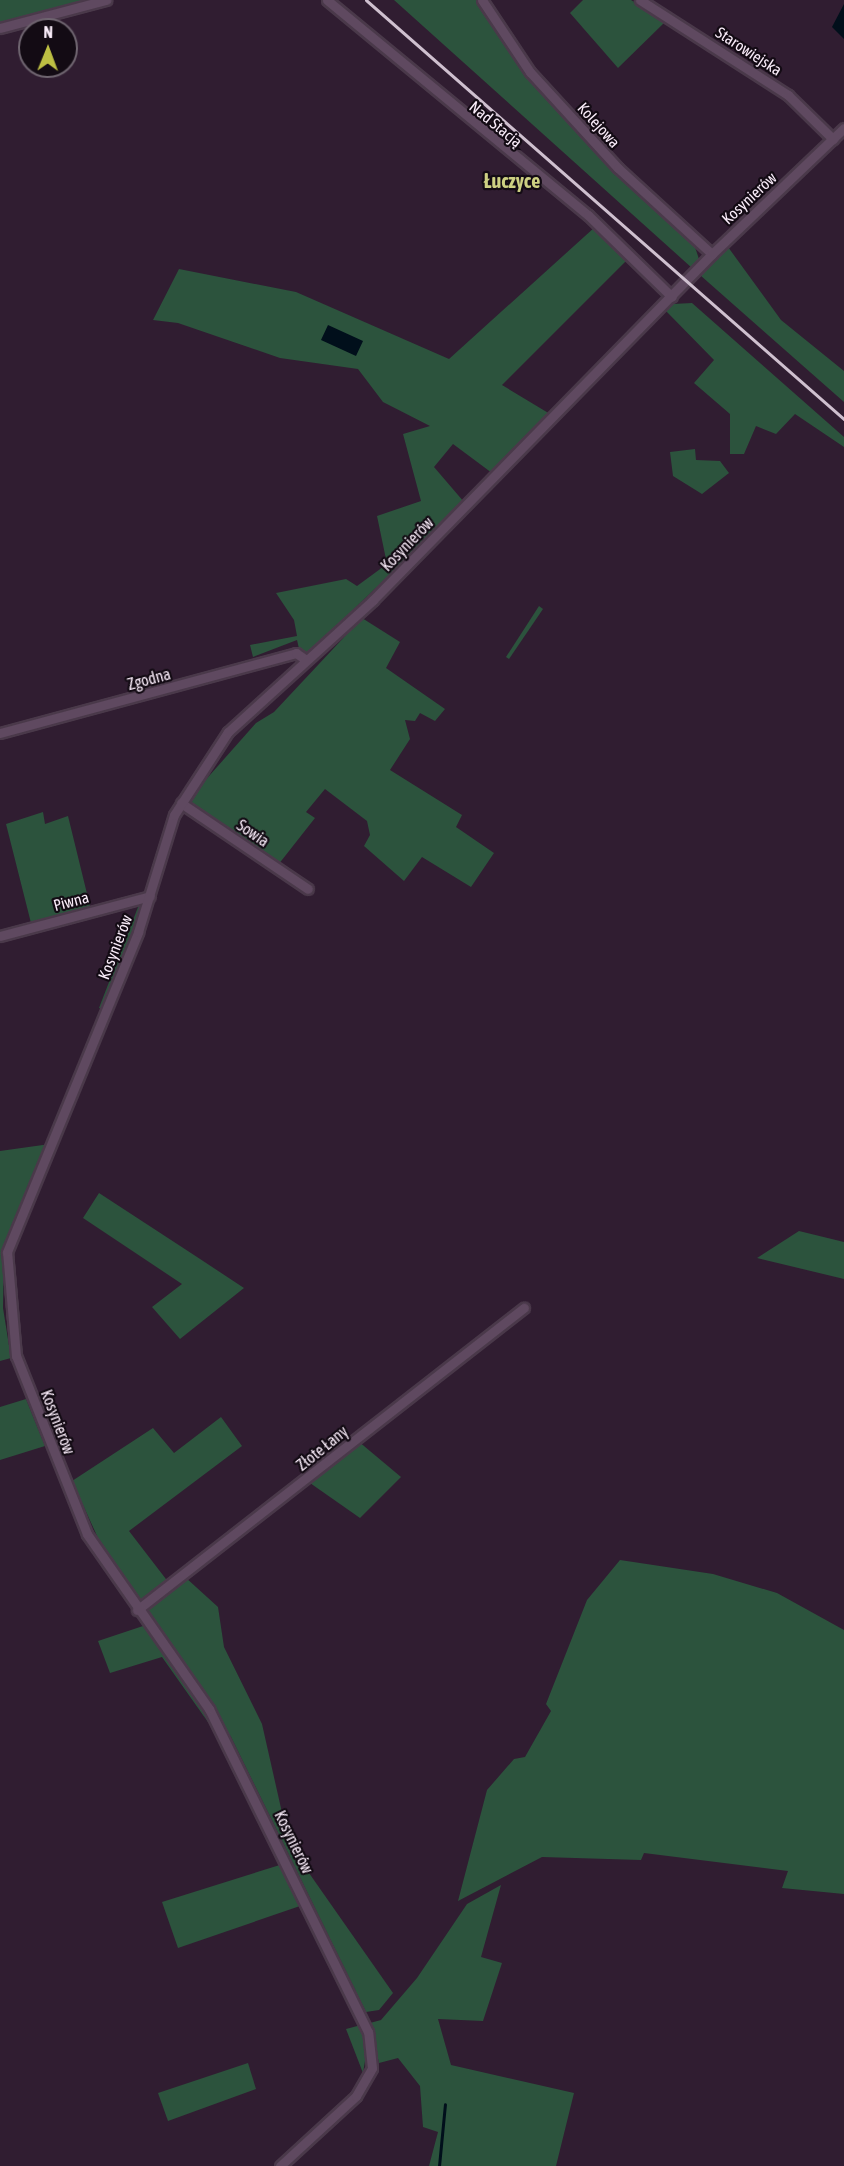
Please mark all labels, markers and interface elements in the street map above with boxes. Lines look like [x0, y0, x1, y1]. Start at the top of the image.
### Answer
north arrow [18, 18, 78, 78]
street label: Starowiejska [712, 22, 786, 80]
text: N [43, 23, 53, 41]
street label: Nad Stacją [466, 97, 526, 151]
street label: Kolejowa [574, 98, 624, 152]
district label: Łuczyce [484, 168, 540, 192]
street label: Kosynierów [718, 168, 780, 228]
street label: Kosynierów [377, 513, 437, 575]
street label: Zgodna [125, 664, 173, 694]
street label: Sowia [233, 815, 273, 851]
street label: Piwna [51, 887, 91, 915]
street label: Kosynierów [94, 912, 136, 982]
street label: Kosynierów [37, 1387, 79, 1457]
street label: Złote Łany [292, 1421, 352, 1475]
street label: Kosynierów [271, 1807, 317, 1877]

